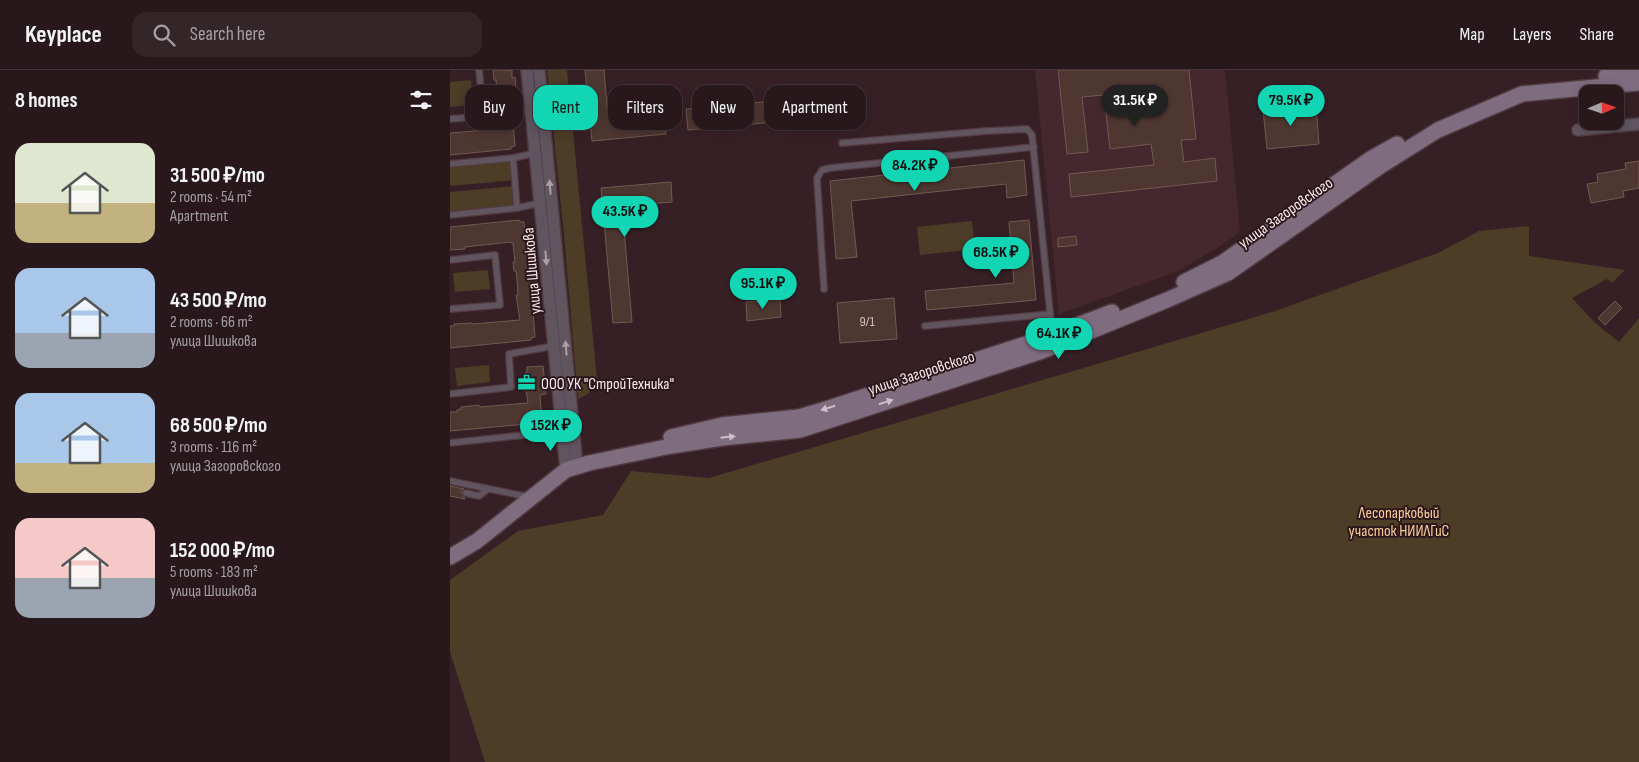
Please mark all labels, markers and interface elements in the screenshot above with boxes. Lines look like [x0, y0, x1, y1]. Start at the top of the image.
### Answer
search box [132, 12, 482, 57]
text: Keyplace [25, 20, 102, 49]
icon: search [150, 21, 178, 49]
text: Search here [190, 23, 265, 46]
text: Map [1460, 24, 1485, 45]
text: Layers [1513, 24, 1552, 45]
text: Share [1580, 24, 1614, 45]
chip: Buy [465, 85, 523, 130]
chip: Rent [533, 85, 598, 130]
chip: Filters [608, 85, 682, 130]
chip: New [692, 85, 754, 130]
chip: Apartment [764, 85, 866, 130]
pin: 31.5K ₽ [1089, 85, 1181, 127]
pin: 79.5K ₽ [1245, 85, 1337, 127]
north arrow [1579, 85, 1624, 130]
map controls [1579, 85, 1624, 130]
icon: filters [407, 86, 435, 114]
text: 8 homes [15, 88, 78, 113]
text: 31.5K ₽ [1113, 91, 1157, 110]
text: 79.5K ₽ [1269, 91, 1313, 110]
pin: 84.2K ₽ [869, 150, 961, 192]
text: 84.2K ₽ [892, 156, 938, 175]
icon: home [55, 163, 115, 223]
text: 31 500 ₽/mo [170, 163, 265, 188]
street label: улица Загоровского [1235, 174, 1337, 253]
one-way arrow [546, 178, 554, 194]
text: 2 rooms · 54 m² [170, 188, 252, 207]
pin: 43.5K ₽ [579, 196, 671, 238]
text: 43.5K ₽ [603, 202, 648, 221]
text: Apartment [170, 207, 228, 226]
street label: улица Шишкова [519, 227, 546, 315]
pin: 68.5K ₽ [950, 236, 1042, 279]
text: 68.5K ₽ [973, 243, 1019, 262]
one-way arrow [542, 250, 550, 266]
pin: 95.1K ₽ [717, 268, 809, 310]
text: 95.1K ₽ [741, 274, 785, 293]
icon: home [55, 288, 115, 348]
text: 43 500 ₽/mo [170, 288, 267, 313]
text: 2 rooms · 66 m² [170, 313, 253, 332]
house number: 9/1 [859, 313, 875, 330]
pin: 64.1K ₽ [1013, 318, 1105, 360]
text: 64.1K ₽ [1036, 324, 1082, 343]
text: улица Шишкова [170, 332, 257, 351]
one-way arrow [561, 340, 569, 356]
street label: улица Загоровского [866, 347, 977, 400]
office icon: ООО УК "СтройТехника" [517, 373, 537, 393]
place label: ООО УК "СтройТехника" [541, 375, 674, 394]
one-way arrow [879, 398, 894, 406]
one-way arrow [820, 405, 835, 413]
pin: 152K ₽ [510, 410, 592, 452]
icon: home [55, 413, 115, 473]
text: 68 500 ₽/mo [170, 413, 267, 438]
text: 152K ₽ [531, 416, 571, 435]
one-way arrow [720, 433, 736, 441]
text: 3 rooms · 116 m² [170, 438, 257, 457]
text: улица Загоровского [170, 457, 281, 476]
park label: Лесопарковый участок НИИЛГиС [1349, 504, 1450, 541]
icon: home [55, 538, 115, 598]
text: 152 000 ₽/mo [170, 538, 275, 563]
text: 5 rooms · 183 m² [170, 563, 258, 582]
text: улица Шишкова [170, 582, 257, 601]

